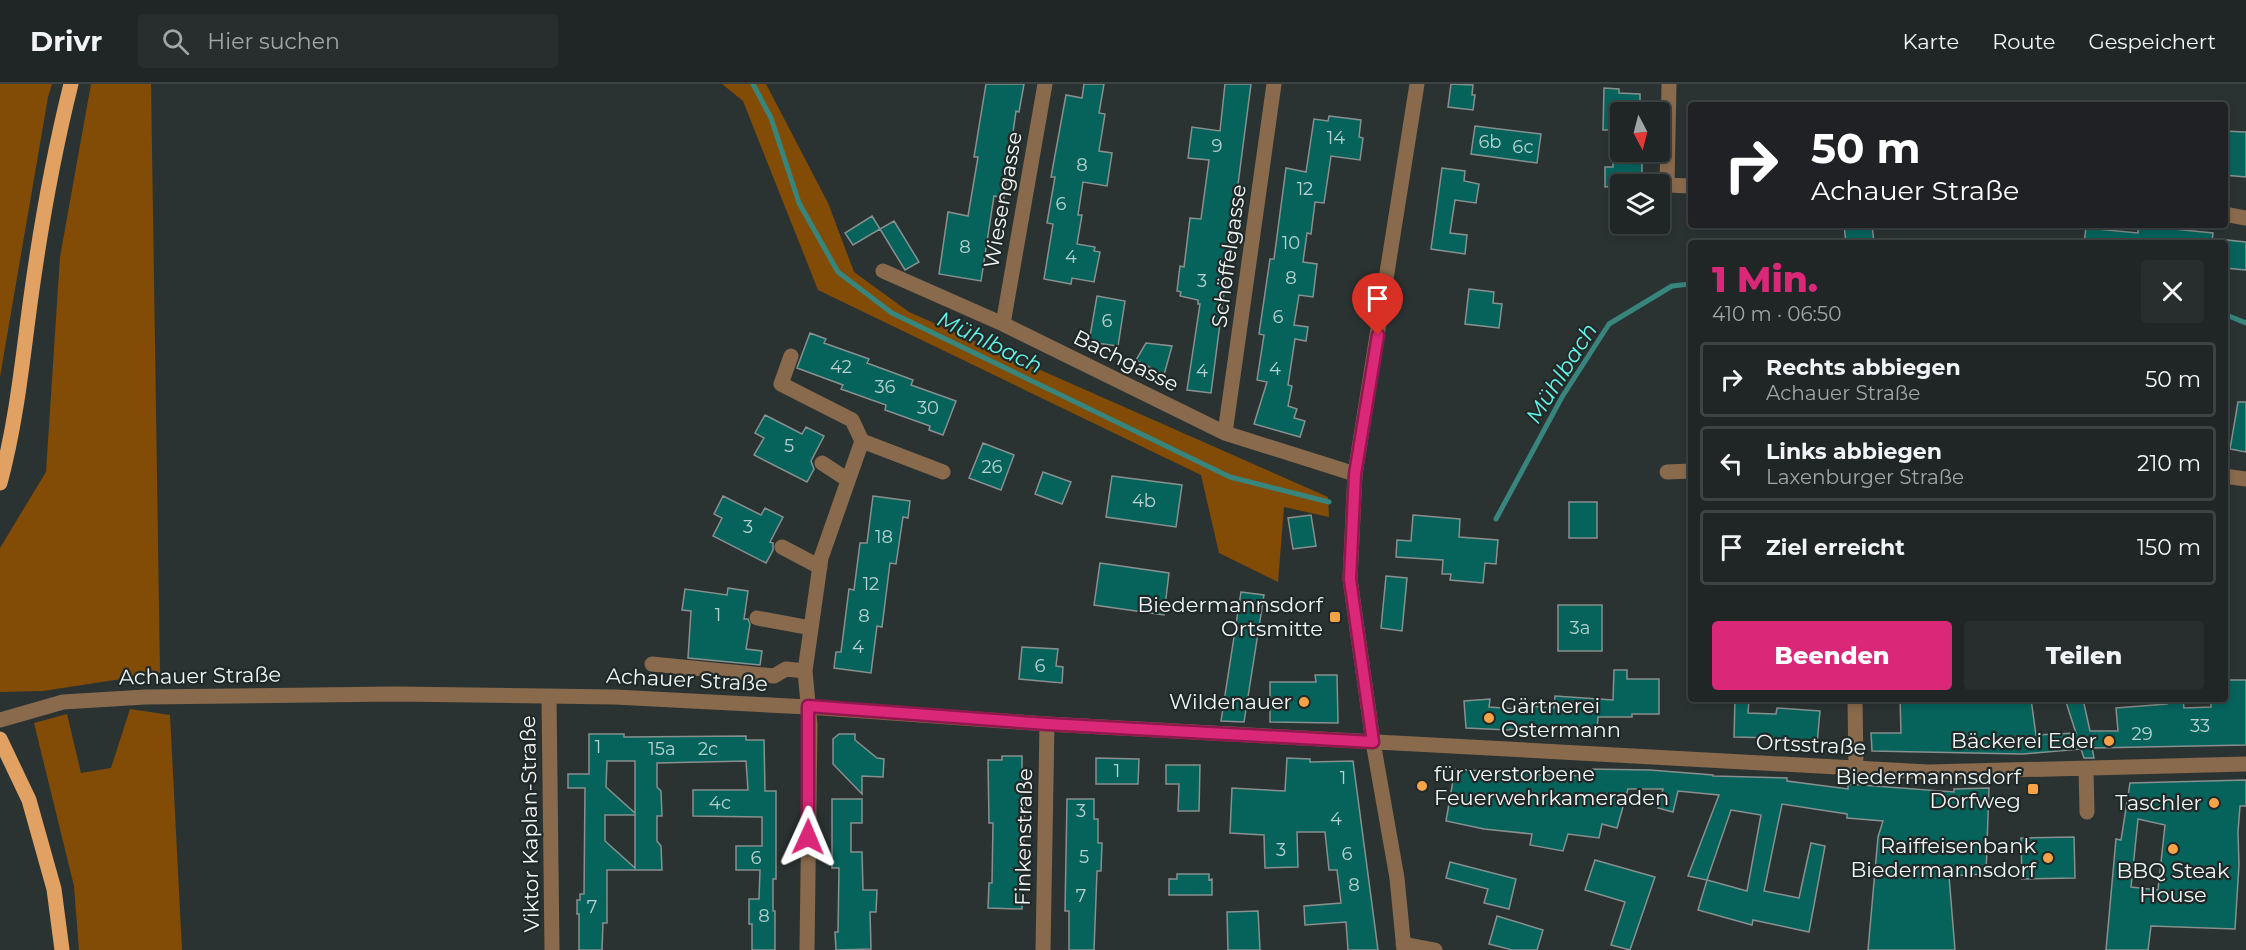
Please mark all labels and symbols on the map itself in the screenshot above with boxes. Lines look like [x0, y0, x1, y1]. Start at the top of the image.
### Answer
north arrow [1610, 102, 1670, 162]
house number: 14 [1327, 127, 1345, 149]
street label: Wiesengasse [978, 130, 1027, 270]
house number: 6b [1478, 131, 1502, 153]
house number: 9 [1212, 135, 1223, 157]
house number: 6c [1512, 136, 1534, 158]
house number: 8 [1076, 154, 1088, 176]
house number: 12 [1297, 178, 1313, 200]
street label: Schöffelgasse [1206, 183, 1251, 329]
house number: 6 [1056, 193, 1067, 215]
house number: 10 [1282, 232, 1300, 254]
house number: 8 [959, 236, 971, 258]
house number: 4 [1065, 246, 1077, 268]
house number: 8 [1285, 267, 1297, 289]
house number: 3 [1197, 270, 1207, 292]
pin [1352, 273, 1403, 335]
water label: Mühlbach [933, 305, 1047, 379]
house number: 6 [1273, 306, 1284, 328]
house number: 6 [1102, 310, 1113, 332]
water label: Mühlbach [1520, 318, 1603, 429]
street label: Bachgasse [1069, 324, 1183, 397]
house number: 42 [830, 356, 852, 378]
house number: 4 [1269, 358, 1281, 380]
house number: 4 [1196, 360, 1208, 382]
house number: 36 [874, 376, 896, 398]
house number: 30 [917, 397, 939, 419]
house number: 5 [784, 435, 794, 457]
house number: 26 [981, 456, 1003, 478]
house number: 4b [1132, 490, 1156, 512]
house number: 3 [743, 516, 753, 538]
house number: 18 [875, 526, 893, 548]
house number: 12 [863, 573, 879, 595]
place label: Biedermannsdorf Ortsmitte [1137, 592, 1324, 641]
house number: 1 [715, 604, 721, 626]
house number: 8 [858, 605, 870, 627]
marker: Biedermannsdorf Ortsmitte [1328, 610, 1342, 624]
house number: 3a [1570, 617, 1590, 639]
house number: 4 [852, 636, 864, 658]
house number: 6 [1035, 655, 1046, 677]
street label: Achauer Straße [119, 662, 281, 689]
street label: Achauer Straße [605, 663, 769, 696]
place label: Wildenauer [1169, 689, 1292, 714]
place label: Gärtnerei Ostermann [1501, 693, 1621, 742]
marker: Wildenauer [1297, 695, 1311, 709]
marker: Gärtnerei Ostermann [1482, 711, 1496, 725]
street label: Viktor Kaplan-Straße [515, 715, 544, 933]
house number: 33 [2190, 715, 2210, 737]
house number: 29 [2131, 723, 2153, 745]
place label: Bäckerei Eder [1951, 728, 2097, 753]
street label: Ortsstraße [1755, 729, 1867, 760]
marker: Bäckerei Eder [2102, 734, 2116, 748]
house number: 1 [595, 736, 601, 758]
house number: 15a [648, 738, 676, 760]
house number: 2c [698, 738, 718, 760]
house number: 1 [1114, 760, 1120, 782]
place label: für verstorbene Feuerwehrkameraden [1434, 761, 1669, 810]
place label: Biedermannsdorf Dorfweg [1835, 764, 2022, 813]
house number: 1 [1340, 767, 1346, 789]
street label: Finkenstraße [1010, 768, 1037, 906]
marker: für verstorbene Feuerwehrkameraden [1415, 779, 1429, 793]
marker: Biedermannsdorf Dorfweg [2026, 782, 2040, 796]
place label: Taschler [2115, 790, 2202, 815]
house number: 4c [709, 792, 731, 814]
marker: Taschler [2207, 796, 2221, 810]
house number: 3 [1076, 800, 1086, 822]
position arrow [776, 805, 840, 869]
house number: 4 [1330, 808, 1342, 830]
place label: Raiffeisenbank Biedermannsdorf [1850, 833, 2037, 882]
house number: 3 [1276, 839, 1286, 861]
marker: BBQ Steak House [2166, 842, 2180, 856]
house number: 6 [1342, 843, 1353, 865]
house number: 5 [1079, 846, 1089, 868]
house number: 6 [751, 847, 762, 869]
marker: Raiffeisenbank Biedermannsdorf [2041, 851, 2055, 865]
place label: BBQ Steak House [2116, 858, 2230, 907]
house number: 8 [1348, 874, 1360, 896]
house number: 7 [1076, 885, 1086, 907]
house number: 7 [587, 896, 597, 918]
house number: 8 [758, 905, 770, 927]

